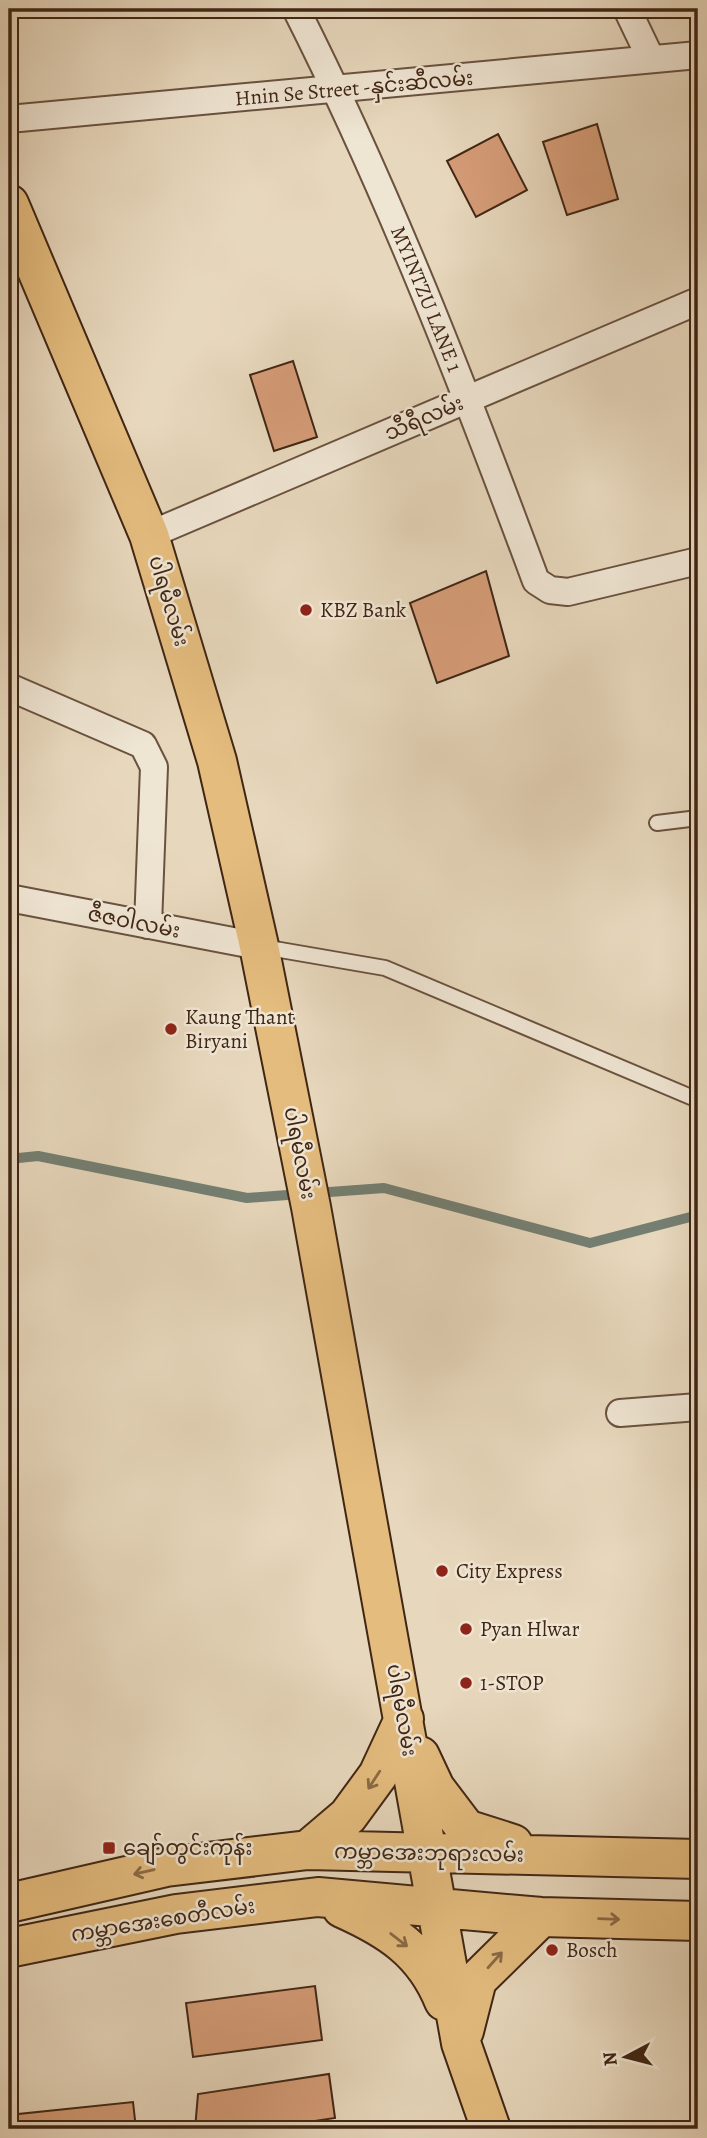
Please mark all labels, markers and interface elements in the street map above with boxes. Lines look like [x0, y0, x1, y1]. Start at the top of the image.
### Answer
street label: Hnin Se Street -နှင်းဆီလမ်း [233, 62, 475, 115]
street label: MYINTZU LANE 1 [384, 222, 469, 376]
street label: သီရီလမ်း [379, 387, 469, 450]
street label: ပါရမီလမ်း [139, 552, 198, 651]
place label: KBZ Bank [320, 596, 407, 624]
marker: KBZ Bank [298, 602, 314, 618]
street label: ဇီဇဝါလမ်း [85, 897, 183, 945]
place label: Kaung Thant Biryani [185, 1003, 294, 1055]
marker: Kaung Thant Biryani [163, 1021, 179, 1037]
street label: ပါရမီလမ်း [274, 1104, 325, 1202]
place label: City Express [456, 1557, 563, 1585]
marker: City Express [434, 1563, 450, 1579]
place label: Pyan Hlwar [480, 1615, 580, 1643]
marker: Pyan Hlwar [458, 1621, 474, 1637]
street label: ပါရမီလမ်း [377, 1661, 426, 1759]
place label: 1-STOP [480, 1669, 544, 1697]
marker: 1-STOP [458, 1675, 474, 1691]
one-way arrow [367, 1770, 381, 1789]
place label: ချော်တွင်းကုန်း [123, 1832, 253, 1866]
street label: ကမ္ဘာအေးဘုရားလမ်း [334, 1835, 524, 1872]
marker: ချော်တွင်းကုန်း [101, 1840, 117, 1856]
one-way arrow [133, 1866, 156, 1879]
street label: ကမ္ဘာအေးစေတီလမ်း [69, 1890, 257, 1951]
one-way arrow [598, 1912, 621, 1926]
one-way arrow [389, 1933, 408, 1948]
place label: Bosch [566, 1936, 617, 1964]
marker: Bosch [544, 1942, 560, 1958]
one-way arrow [487, 1952, 504, 1969]
north arrow [592, 2022, 662, 2092]
text: N [596, 2050, 624, 2067]

